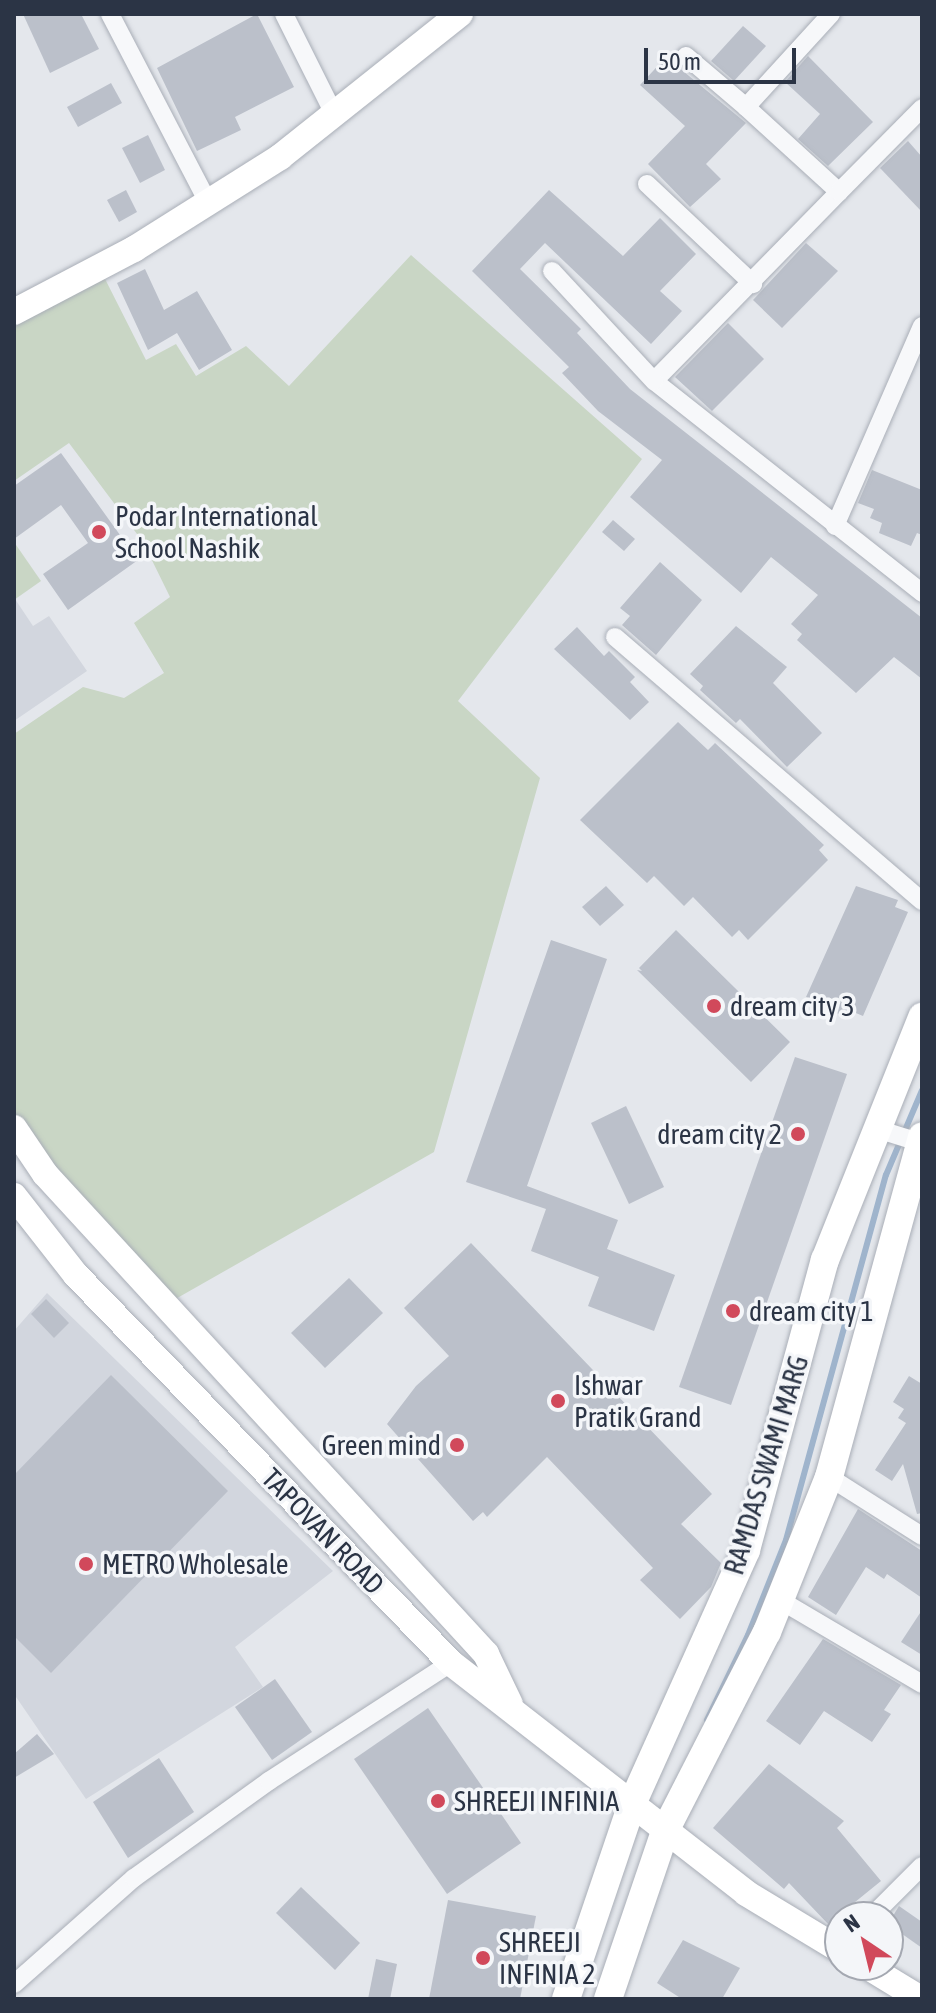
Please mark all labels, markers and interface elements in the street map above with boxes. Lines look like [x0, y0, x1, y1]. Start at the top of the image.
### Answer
scale bar [648, 32, 800, 82]
text: 50 m [658, 48, 701, 75]
place label: Podar International School Nashik [115, 499, 318, 565]
marker: Podar International School Nashik [90, 523, 108, 541]
place label: dream city 3 [730, 989, 855, 1023]
marker: dream city 3 [705, 997, 723, 1015]
place label: dream city 2 [657, 1117, 782, 1151]
marker: dream city 2 [789, 1125, 807, 1143]
place label: dream city 1 [749, 1294, 874, 1328]
marker: dream city 1 [724, 1302, 742, 1320]
street label: RAMDAS SWAMI MARG [717, 1351, 815, 1579]
place label: Ishwar Pratik Grand [574, 1368, 702, 1434]
marker: Ishwar Pratik Grand [549, 1392, 567, 1410]
place label: Green mind [322, 1428, 441, 1462]
marker: Green mind [448, 1436, 466, 1454]
street label: TAPOVAN ROAD [255, 1461, 391, 1601]
place label: METRO Wholesale [102, 1547, 289, 1581]
marker: METRO Wholesale [77, 1555, 95, 1573]
place label: SHREEJI INFINIA [454, 1784, 619, 1818]
marker: SHREEJI INFINIA [429, 1792, 447, 1810]
north arrow [824, 1901, 904, 1981]
text: N [839, 1909, 864, 1937]
place label: SHREEJI INFINIA 2 [499, 1925, 595, 1991]
marker: SHREEJI INFINIA 2 [474, 1949, 492, 1967]

